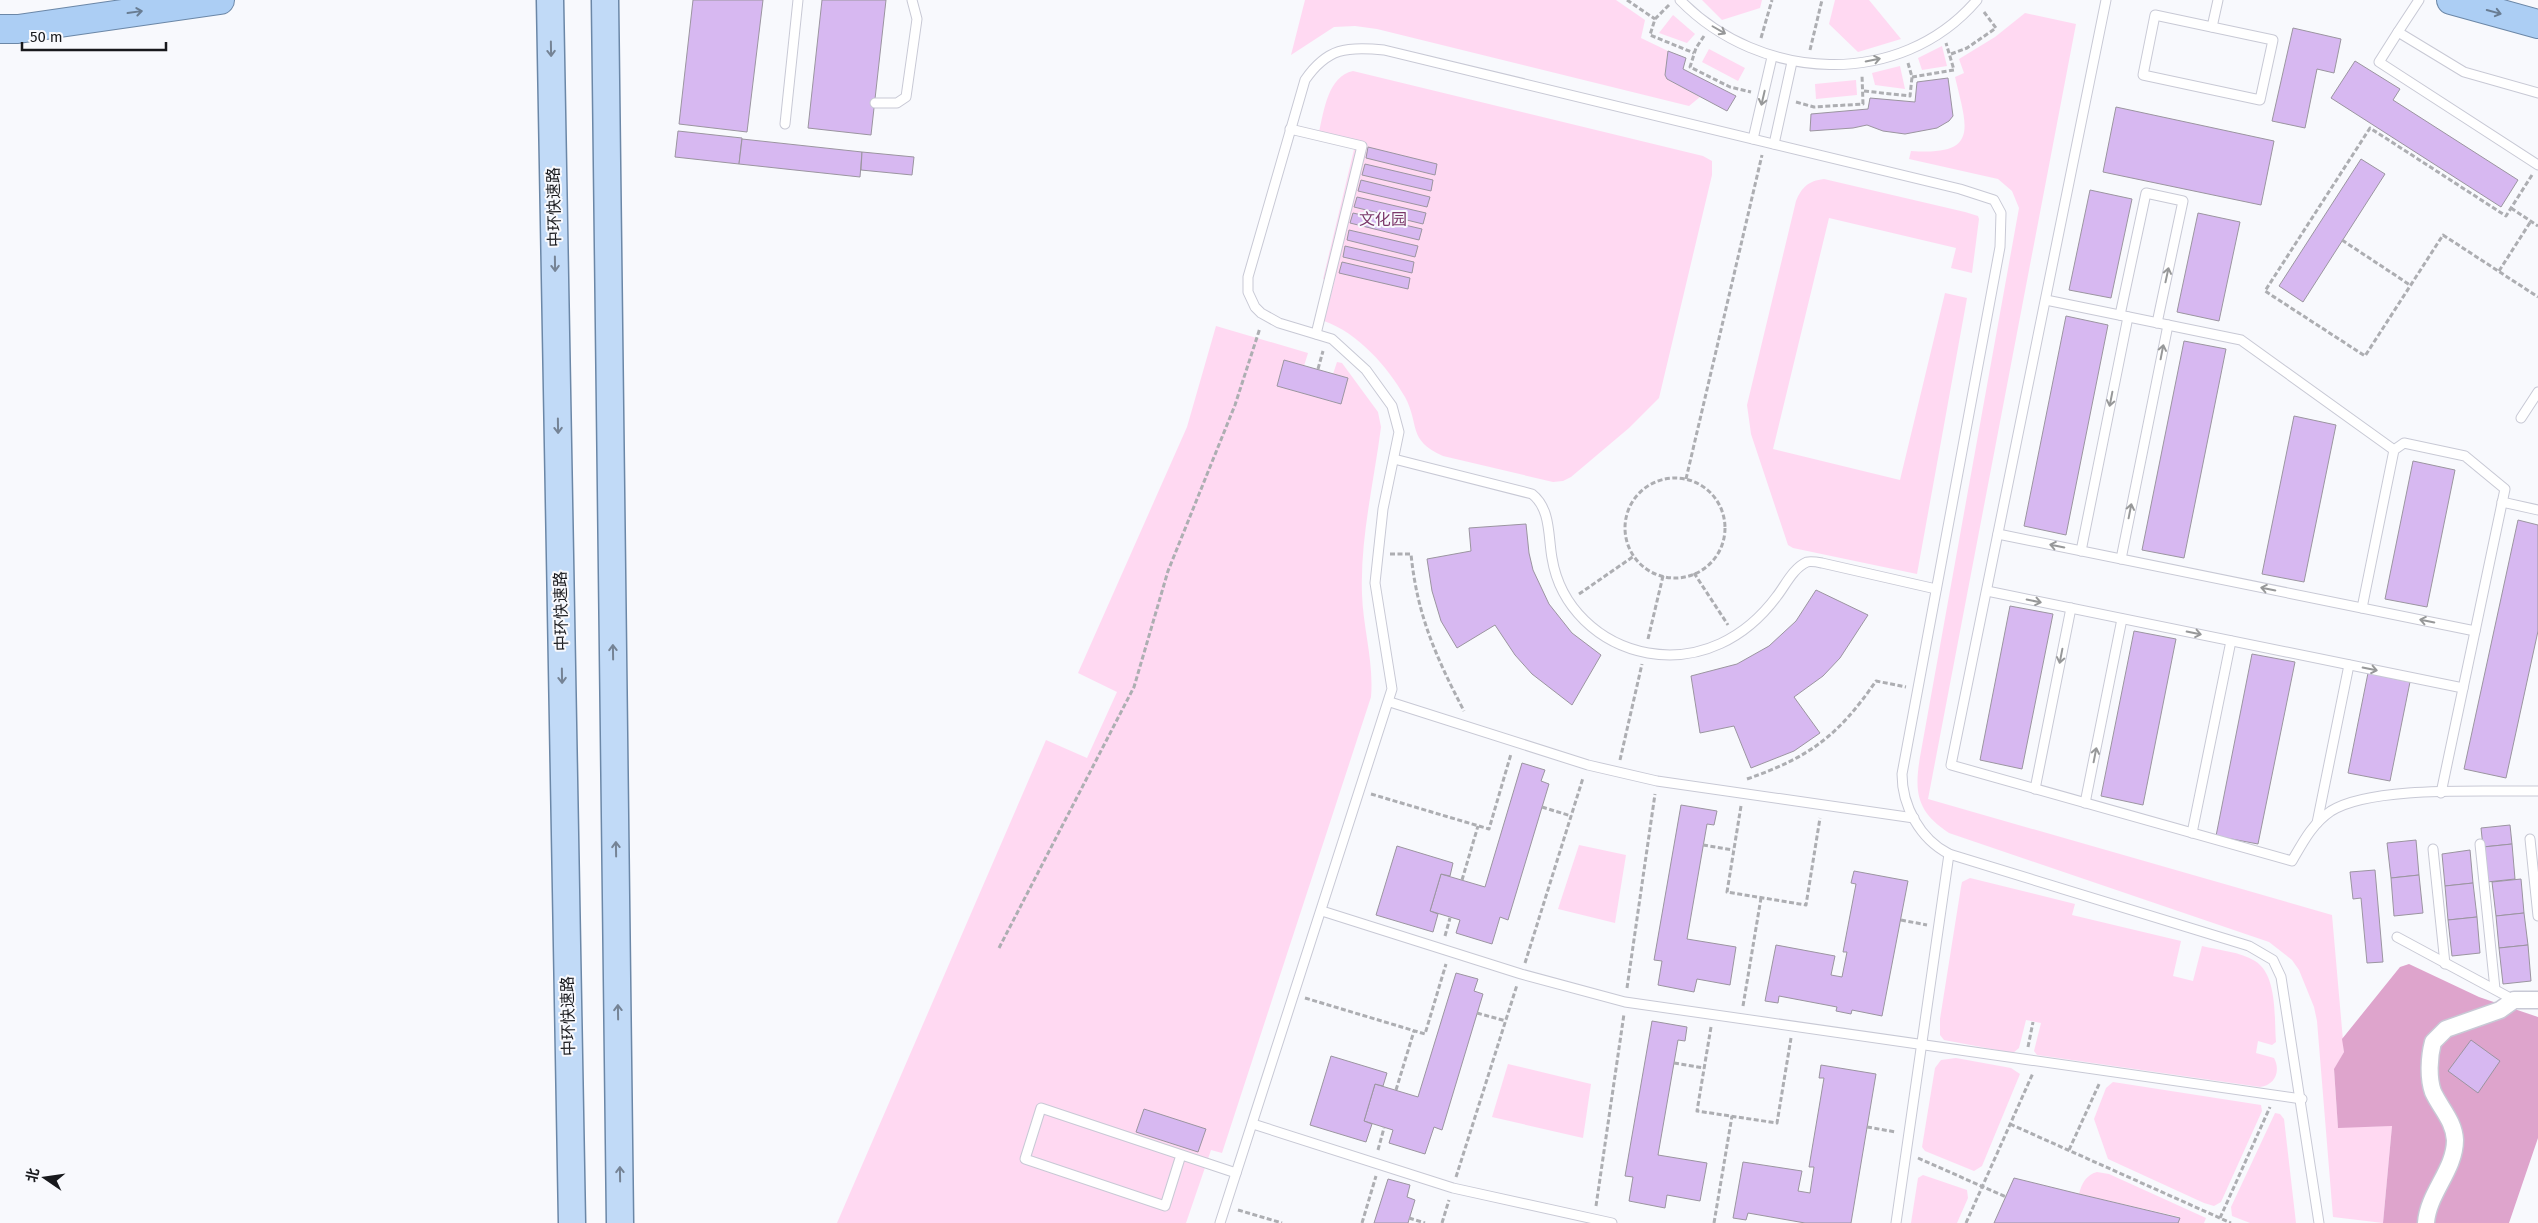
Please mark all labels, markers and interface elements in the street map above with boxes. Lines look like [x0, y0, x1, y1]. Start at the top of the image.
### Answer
one-way arrow [127, 7, 143, 17]
one-way arrow [2486, 8, 2502, 17]
scale bar [22, 20, 166, 52]
one-way arrow [1711, 25, 1725, 35]
text: 50 m [30, 28, 63, 46]
one-way arrow [546, 40, 556, 56]
one-way arrow [1865, 55, 1881, 64]
one-way arrow [1758, 90, 1767, 106]
street label: 中环快速路 [544, 167, 564, 247]
park label: 文化园 [1359, 210, 1407, 229]
one-way arrow [550, 255, 560, 271]
one-way arrow [2163, 267, 2173, 283]
one-way arrow [2158, 345, 2168, 361]
one-way arrow [2106, 391, 2116, 407]
one-way arrow [553, 418, 563, 434]
one-way arrow [2126, 504, 2136, 520]
one-way arrow [2050, 541, 2066, 551]
street label: 中环快速路 [551, 571, 571, 651]
one-way arrow [2261, 584, 2277, 593]
one-way arrow [2026, 597, 2042, 606]
one-way arrow [2420, 616, 2436, 625]
one-way arrow [2185, 629, 2201, 638]
one-way arrow [608, 644, 618, 660]
one-way arrow [2056, 648, 2066, 664]
one-way arrow [2362, 665, 2378, 674]
one-way arrow [557, 668, 567, 684]
one-way arrow [2091, 748, 2100, 764]
one-way arrow [611, 842, 621, 858]
street label: 中环快速路 [558, 976, 578, 1056]
one-way arrow [613, 1004, 623, 1020]
north arrow [20, 1153, 70, 1203]
text: 北 [23, 1166, 43, 1184]
one-way arrow [615, 1167, 625, 1183]

